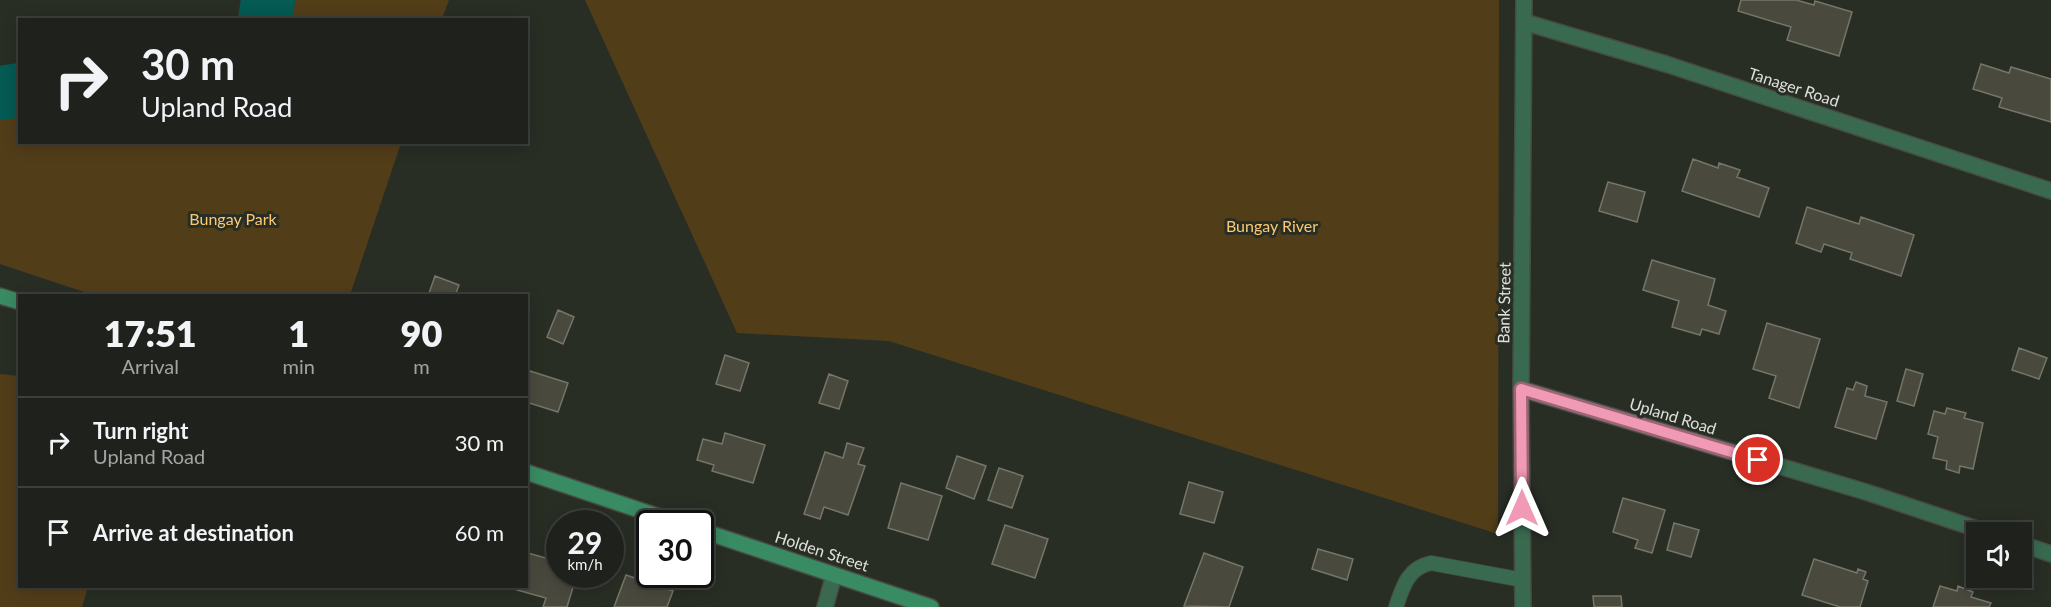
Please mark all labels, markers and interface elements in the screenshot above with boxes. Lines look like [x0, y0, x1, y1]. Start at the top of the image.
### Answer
text: 30 m [141, 39, 235, 89]
icon: right [42, 42, 120, 120]
street label: Tanager Road [1746, 63, 1842, 110]
text: Upland Road [141, 90, 292, 123]
park label: Bungay Park [189, 209, 278, 228]
park label: Bungay River [1226, 216, 1318, 235]
street label: Bank Street [1493, 262, 1514, 344]
text: 17:51 [104, 311, 197, 355]
text: 1 [288, 311, 309, 355]
text: 90 [401, 311, 442, 355]
text: Arrival [121, 354, 179, 378]
text: min [282, 354, 315, 378]
text: m [413, 354, 430, 378]
street label: Upland Road [1627, 393, 1719, 438]
text: Turn right [93, 417, 188, 444]
icon: right [42, 426, 75, 459]
text: 30 m [455, 429, 504, 456]
pin [1732, 434, 1783, 485]
icon: arrive [1741, 443, 1774, 476]
text: Upland Road [93, 444, 205, 468]
position arrow [1490, 476, 1554, 540]
speed limit sign: 30 [636, 510, 714, 588]
icon: arrive [42, 516, 75, 549]
text: Arrive at destination [93, 519, 294, 546]
text: 60 m [455, 519, 504, 546]
map controls [1966, 522, 2032, 588]
button: sound [1966, 522, 2032, 588]
text: 29 [568, 524, 602, 560]
street label: Holden Street [773, 526, 872, 575]
text: km/h [567, 555, 603, 573]

